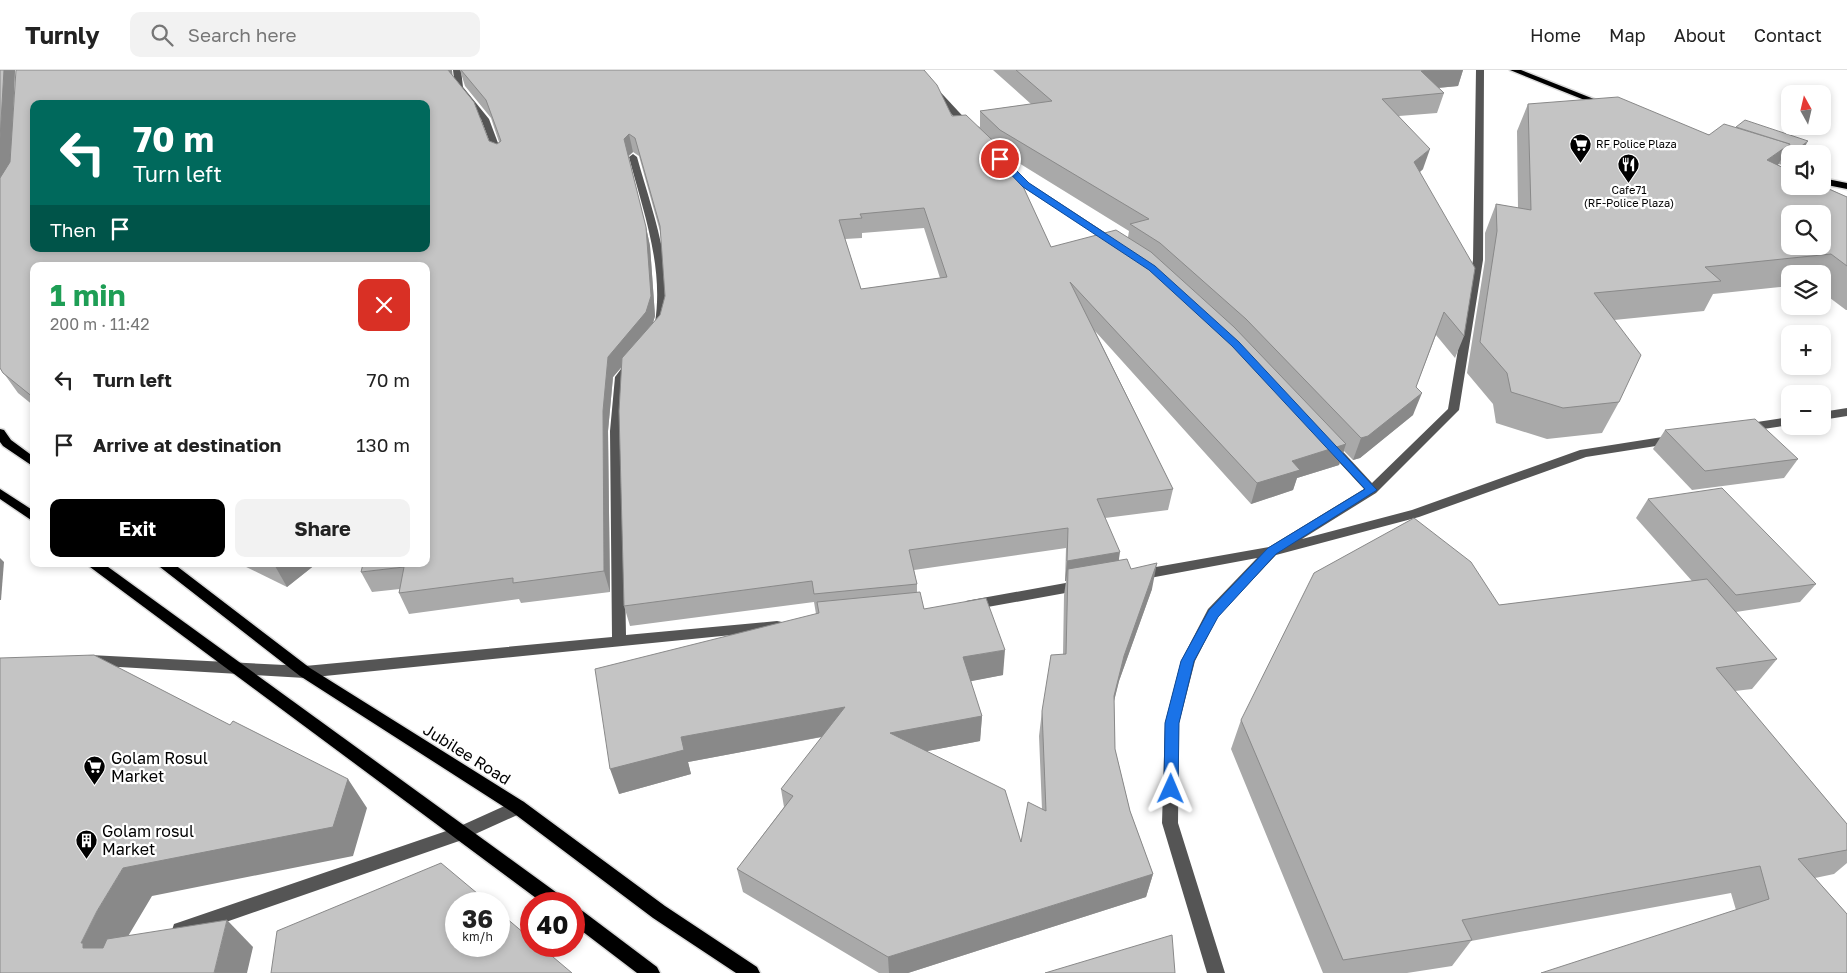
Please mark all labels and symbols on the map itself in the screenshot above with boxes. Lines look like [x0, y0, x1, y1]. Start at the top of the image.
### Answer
north arrow [1781, 85, 1831, 135]
supermarket icon: RF Police Plaza [1568, 132, 1592, 163]
place label: RF Police Plaza [1596, 137, 1677, 150]
pin [979, 138, 1021, 180]
restaurant icon: Cafe71 (RF-Police Plaza) [1617, 152, 1641, 183]
place label: Cafe71 (RF-Police Plaza) [1584, 183, 1674, 209]
street label: Jubilee Road [420, 719, 514, 789]
place label: Golam Rosul Market [111, 748, 208, 786]
supermarket icon: Golam Rosul Market [83, 755, 107, 786]
position arrow [1144, 762, 1196, 814]
place label: Golam rosul Market [102, 821, 194, 859]
building icon: Golam rosul Market [74, 828, 98, 859]
speed limit sign: 40 [520, 892, 585, 957]

